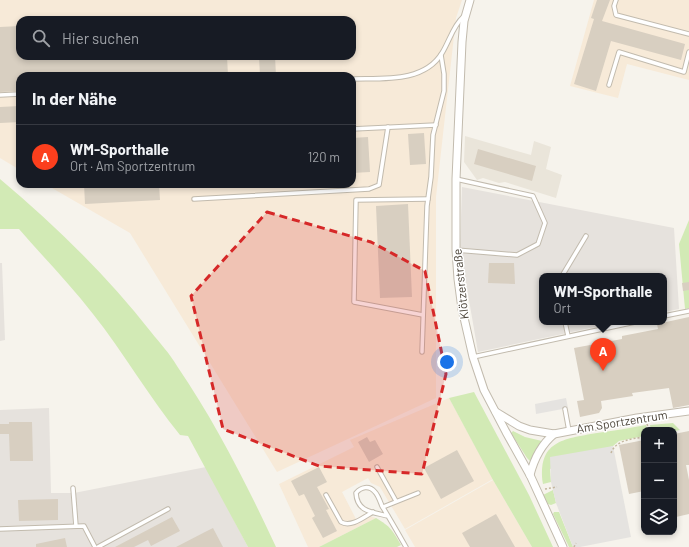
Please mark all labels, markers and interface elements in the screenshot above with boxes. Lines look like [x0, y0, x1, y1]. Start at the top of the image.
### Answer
search box [16, 16, 356, 60]
icon: search [30, 27, 52, 49]
text: Hier suchen [62, 29, 139, 47]
text: In der Nähe [32, 88, 117, 108]
text: WM-Sporthalle [70, 140, 169, 158]
text: A [41, 149, 49, 165]
text: 120 m [308, 149, 340, 165]
text: Ort · Am Sportzentrum [70, 158, 195, 174]
street label: Klötzerstraße [449, 248, 471, 320]
popup [539, 273, 667, 325]
text: WM-Sporthalle [554, 282, 652, 300]
text: Ort [554, 300, 571, 316]
pin: A [590, 338, 616, 371]
your location [437, 352, 457, 372]
street label: Am Sportzentrum [575, 407, 668, 435]
map controls [641, 427, 677, 535]
button: + [641, 427, 677, 463]
button: − [641, 463, 677, 499]
button: layers [641, 499, 677, 535]

